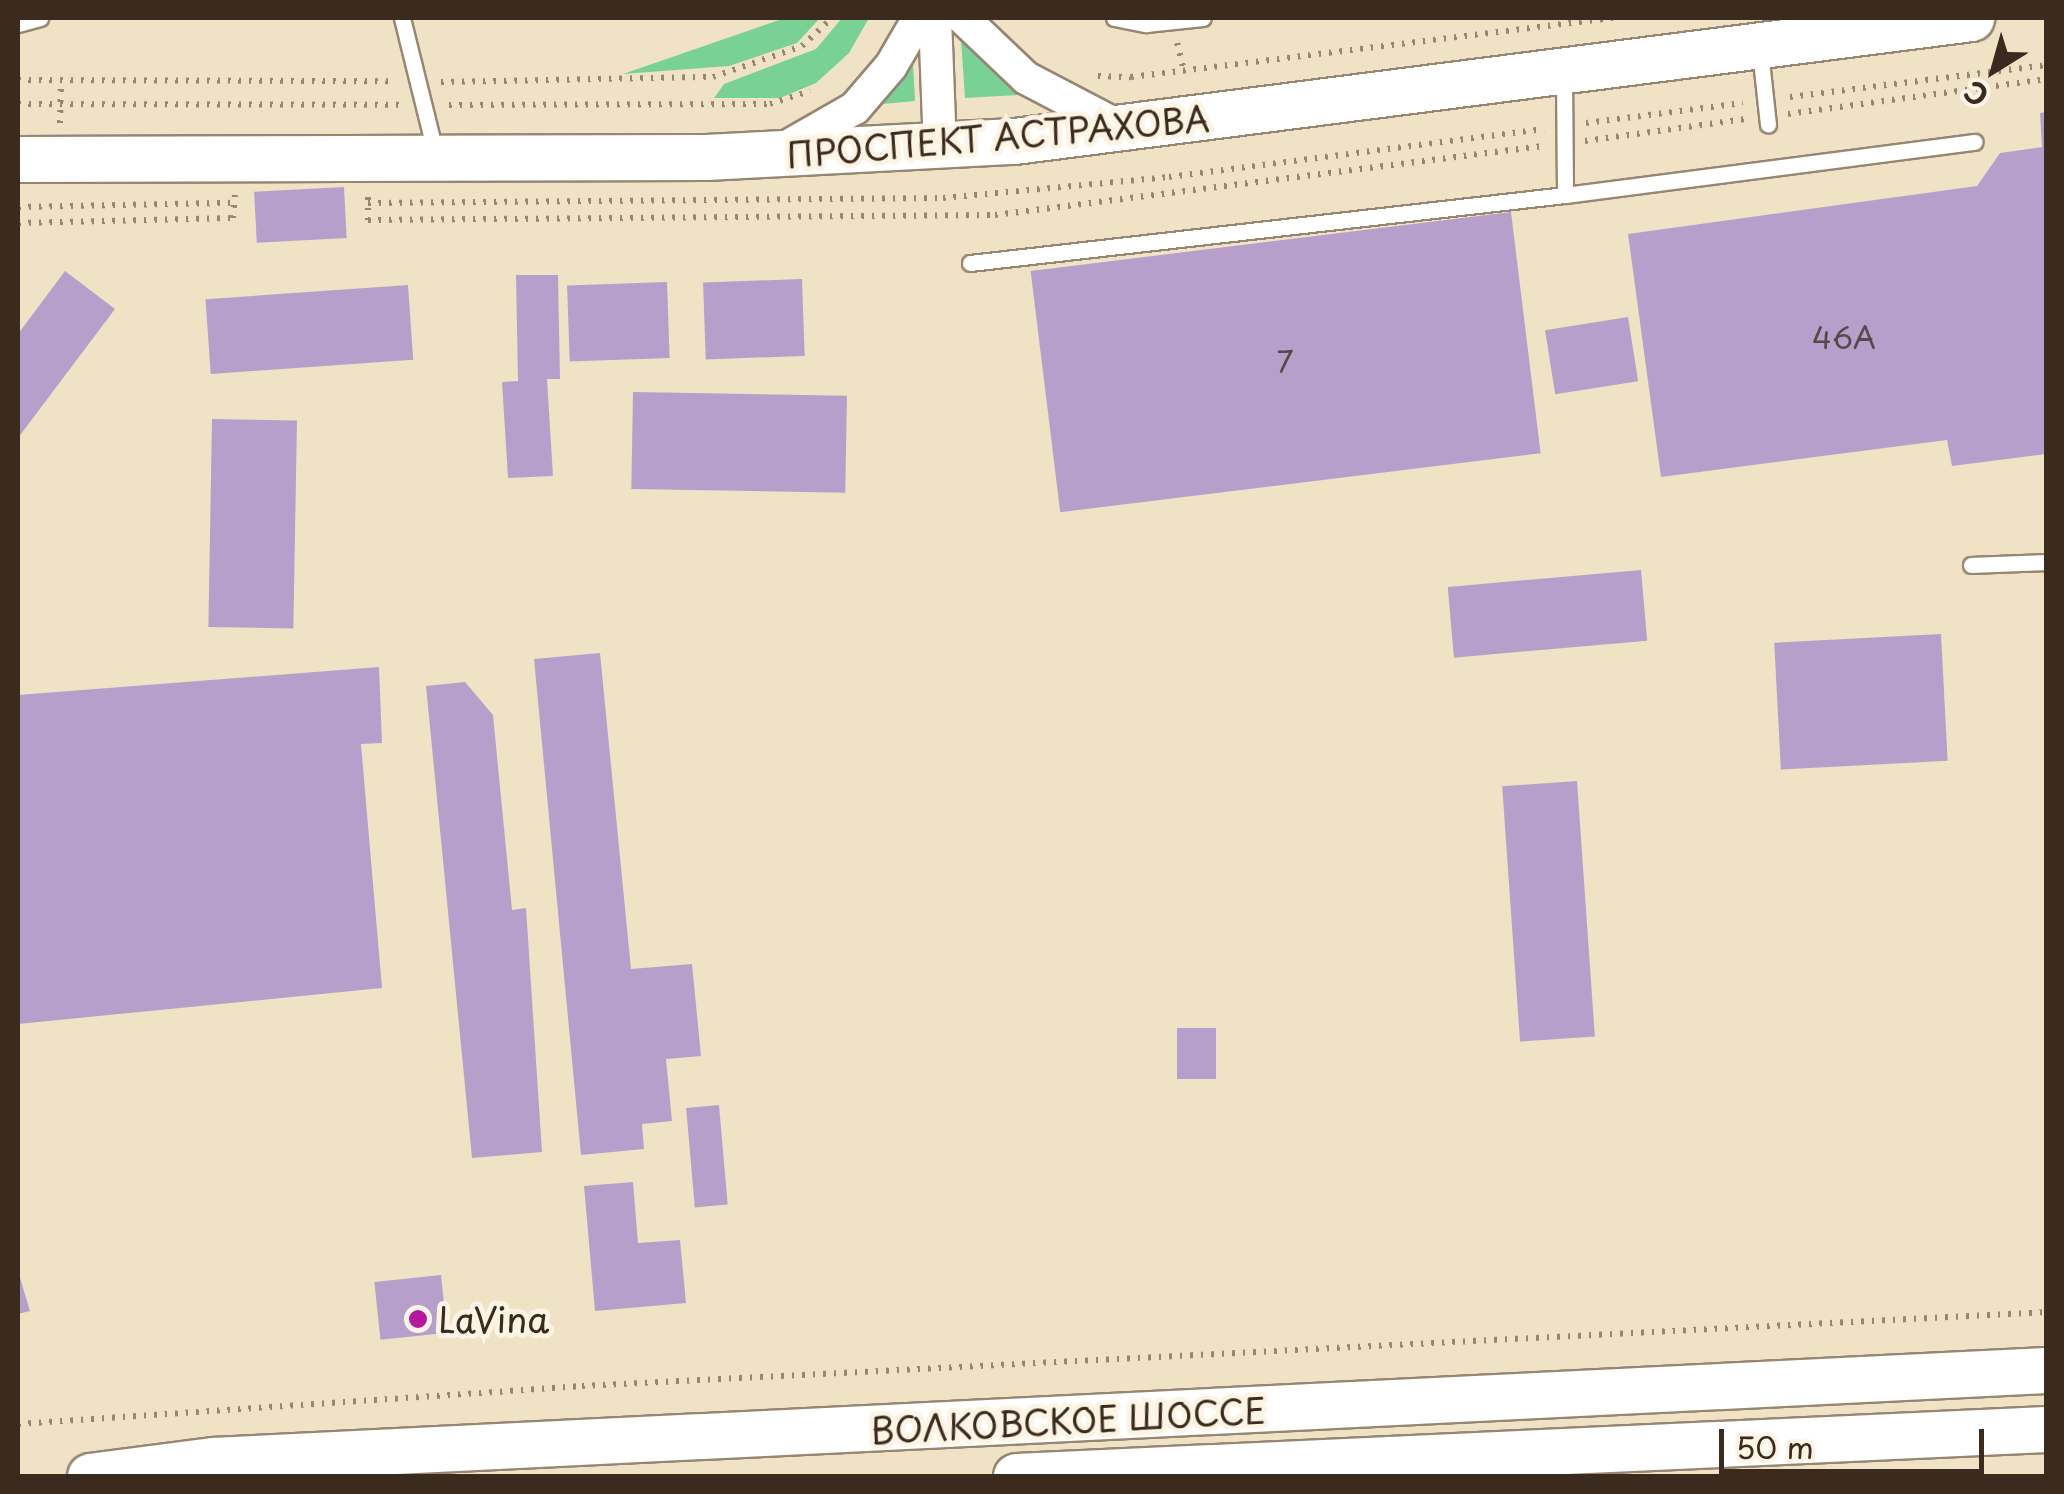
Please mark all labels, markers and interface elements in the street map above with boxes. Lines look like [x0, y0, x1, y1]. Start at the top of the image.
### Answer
north arrow [1944, 20, 2044, 120]
text: С [1954, 71, 1997, 118]
street label: ПРОСПЕКТ АСТРАХОВА [784, 96, 1212, 176]
house number: 46А [1812, 319, 1876, 355]
house number: 7 [1276, 343, 1294, 379]
place label: LaVina [438, 1298, 549, 1340]
marker: LaVina [407, 1308, 429, 1330]
street label: ВОЛКОВСКОЕ ШОССЕ [866, 1389, 1270, 1451]
scale bar [1724, 1409, 1989, 1471]
text: 50 m [1736, 1424, 1814, 1469]

